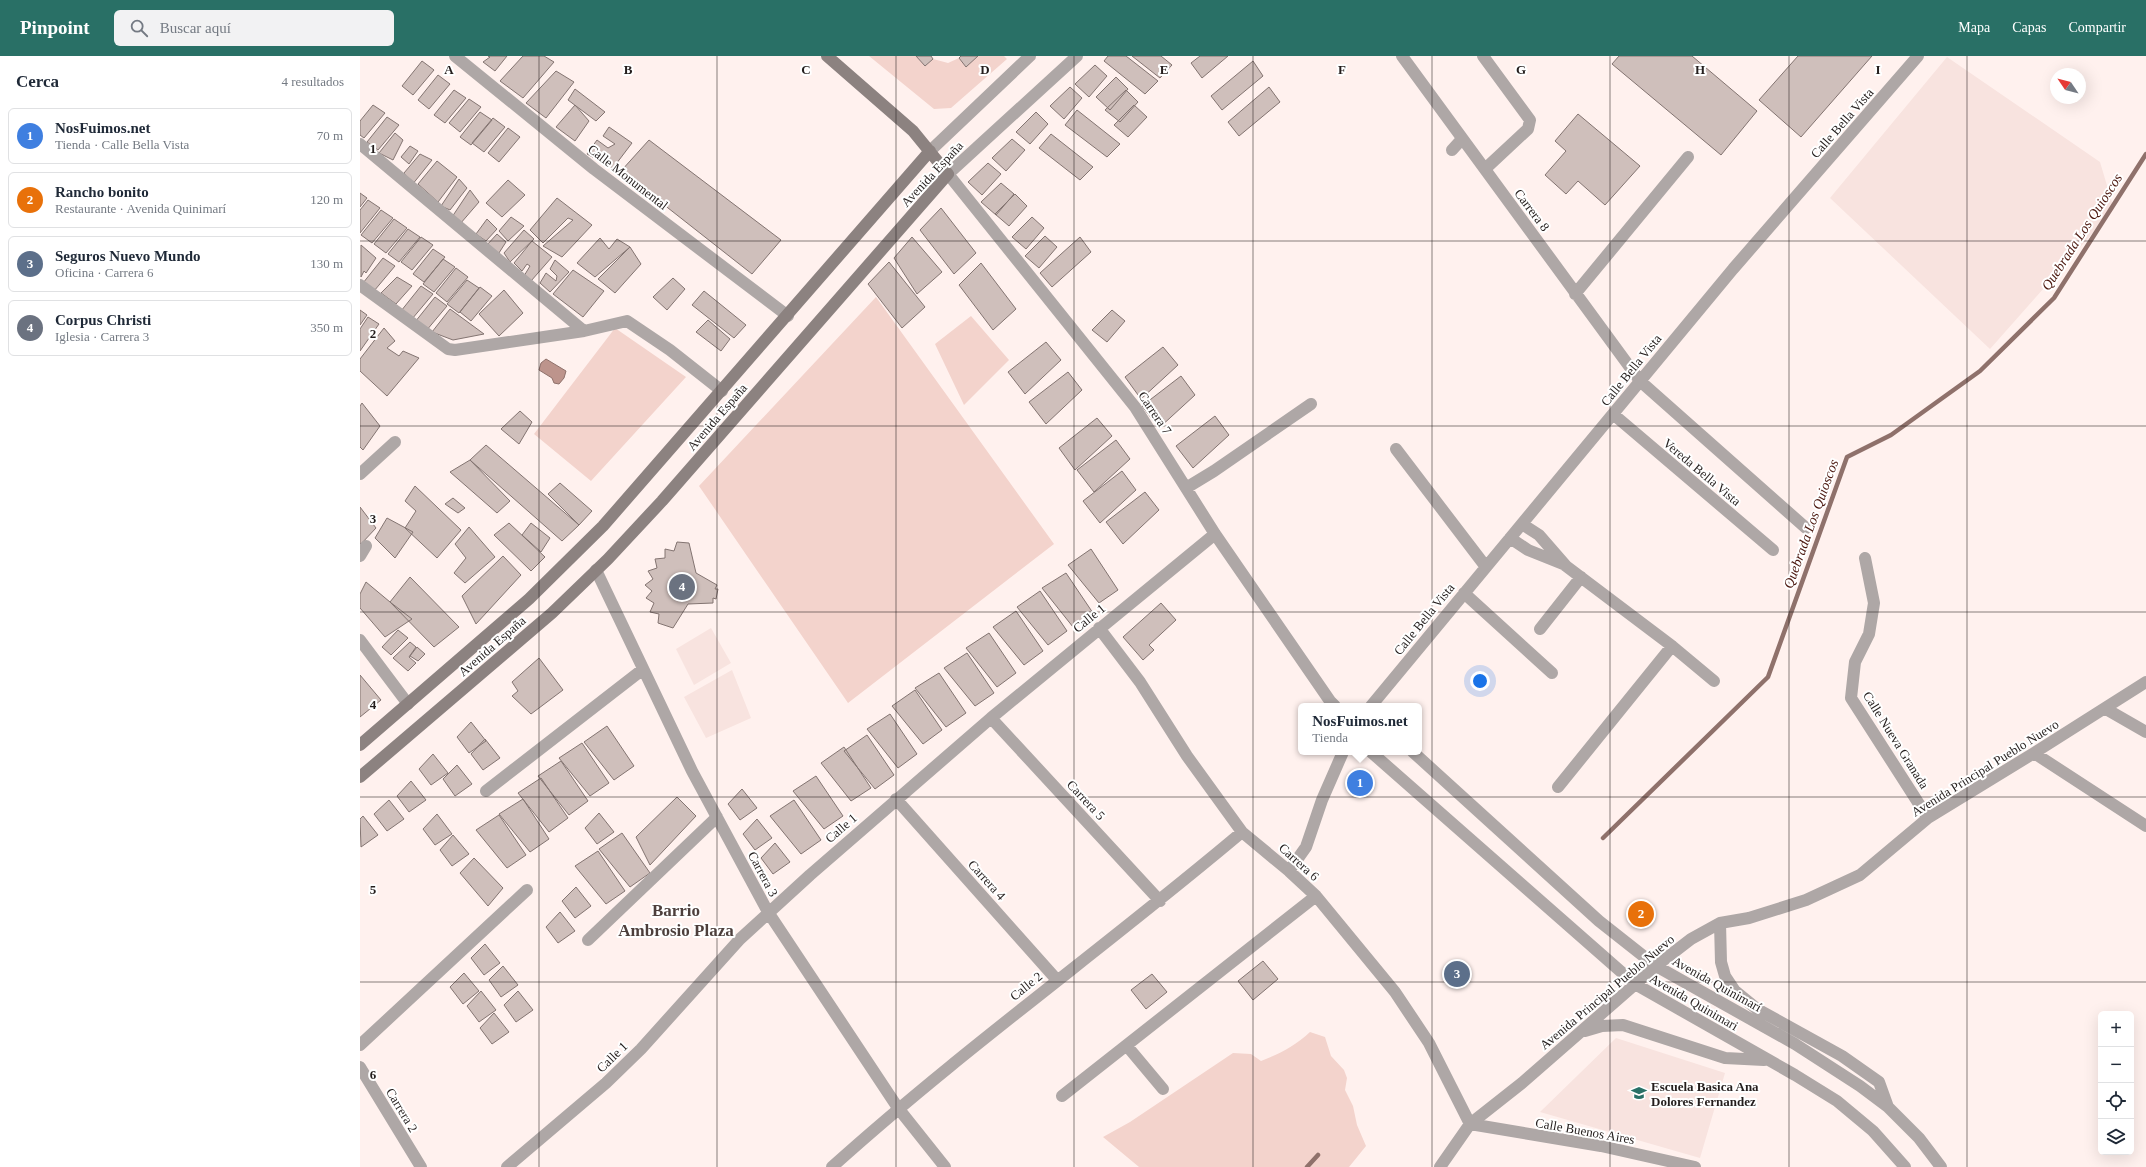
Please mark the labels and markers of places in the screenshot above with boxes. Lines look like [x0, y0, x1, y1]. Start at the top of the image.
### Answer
pin: 4 [669, 572, 695, 602]
pin: 1 [1347, 768, 1373, 798]
pin: 2 [1628, 899, 1654, 929]
pin: 3 [1444, 959, 1470, 989]
place label: Escuela Basica Ana Dolores Fernandez [1651, 1079, 1759, 1109]
school or university icon: Escuela Basica Ana Dolores Fernandez [1630, 1084, 1648, 1102]

